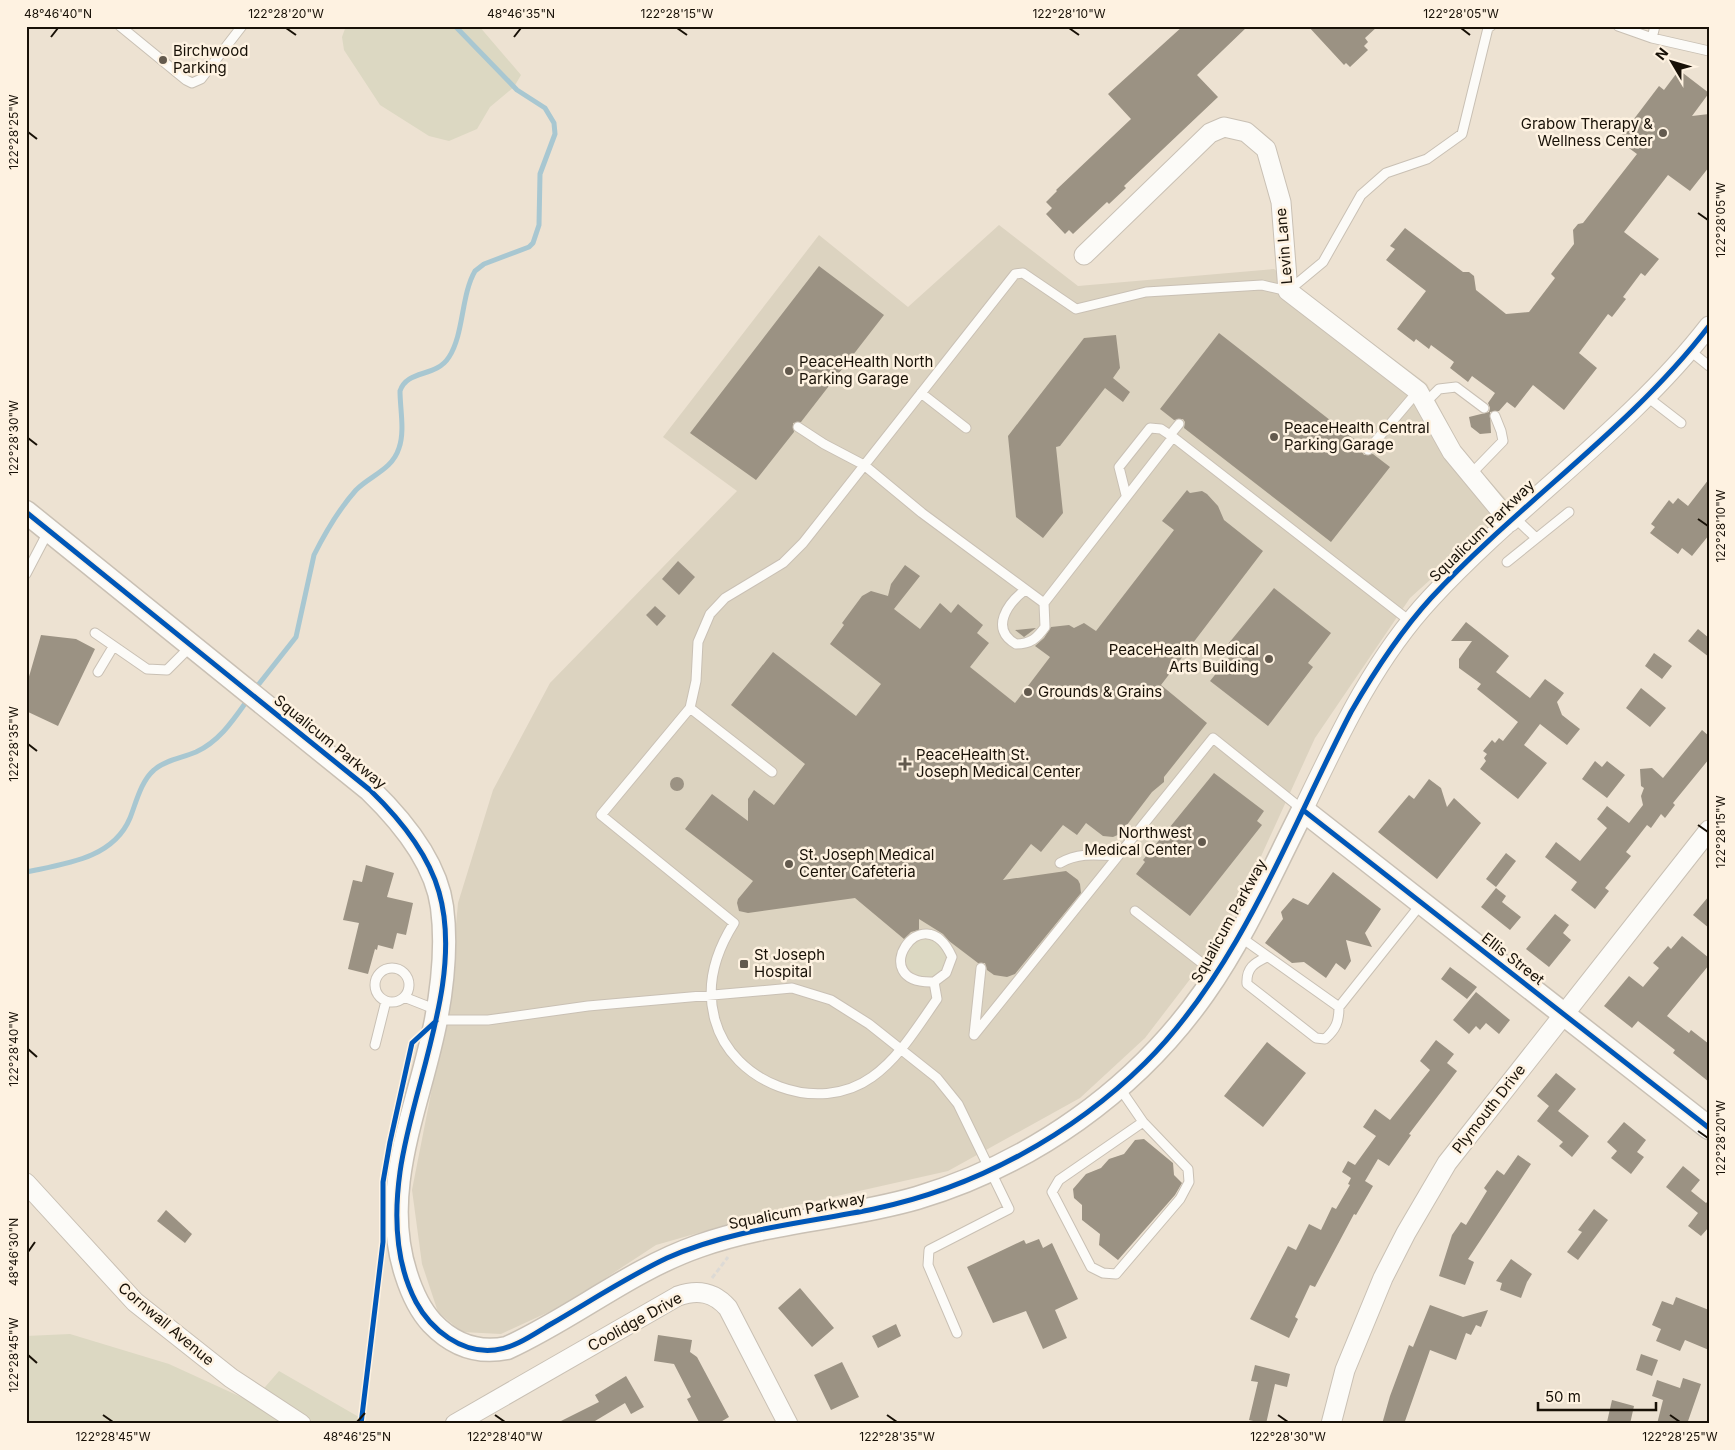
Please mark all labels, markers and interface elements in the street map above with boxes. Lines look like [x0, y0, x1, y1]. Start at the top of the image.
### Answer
text: 48°46'40"N [24, 6, 92, 21]
text: 122°28'20"W [248, 6, 324, 21]
text: 48°46'35"N [487, 6, 555, 21]
text: 122°28'15"W [641, 6, 714, 21]
text: 122°28'10"W [1032, 6, 1106, 21]
text: 122°28'05"W [1423, 6, 1499, 21]
north arrow [1648, 38, 1698, 88]
place label: Birchwood Parking [173, 41, 248, 77]
text: N [1651, 44, 1671, 63]
marker: Birchwood Parking [157, 54, 169, 66]
text: 122°28'25"W [6, 94, 21, 170]
place label: Grabow Therapy & Wellness Center [1521, 114, 1653, 150]
marker: Grabow Therapy & Wellness Center [1657, 127, 1669, 139]
text: 122°28'05"W [1713, 182, 1728, 258]
street label: Levin Lane [1271, 207, 1296, 285]
place label: PeaceHealth North Parking Garage [799, 352, 933, 388]
marker: PeaceHealth North Parking Garage [783, 365, 795, 377]
text: 122°28'30"W [6, 400, 21, 476]
place label: PeaceHealth Central Parking Garage [1284, 418, 1430, 454]
marker: PeaceHealth Central Parking Garage [1268, 431, 1280, 443]
street label: Squalicum Parkway [1425, 475, 1539, 586]
text: 122°28'10"W [1713, 489, 1728, 563]
place label: PeaceHealth Medical Arts Building [1109, 640, 1259, 676]
marker: PeaceHealth Medical Arts Building [1263, 653, 1275, 665]
place label: Grounds & Grains [1038, 682, 1162, 701]
marker: Grounds & Grains [1022, 686, 1034, 698]
street label: Squalicum Parkway [270, 690, 391, 793]
text: 122°28'35"W [6, 706, 21, 782]
place label: PeaceHealth St. Joseph Medical Center [916, 745, 1081, 781]
marker: PeaceHealth St. Joseph Medical Center [898, 757, 912, 771]
text: 122°28'15"W [1713, 795, 1728, 868]
place label: Northwest Medical Center [1084, 823, 1192, 859]
marker: Northwest Medical Center [1196, 836, 1208, 848]
place label: St. Joseph Medical Center Cafeteria [799, 845, 934, 881]
street label: Squalicum Parkway [1187, 855, 1271, 986]
marker: St. Joseph Medical Center Cafeteria [783, 858, 795, 870]
street label: Ellis Street [1478, 928, 1549, 989]
place label: St Joseph Hospital [754, 945, 825, 981]
marker: St Joseph Hospital [738, 958, 750, 970]
text: 122°28'40"W [6, 1011, 21, 1087]
street label: Plymouth Drive [1448, 1060, 1529, 1157]
text: 122°28'20"W [1713, 1100, 1728, 1176]
street label: Squalicum Parkway [727, 1188, 868, 1233]
text: 48°46'30"N [6, 1218, 21, 1286]
street label: Cornwall Avenue [114, 1278, 218, 1369]
street label: Coolidge Drive [584, 1288, 685, 1355]
text: 122°28'45"W [6, 1317, 21, 1393]
scale bar [1538, 1380, 1655, 1412]
text: 50 m [1545, 1387, 1581, 1406]
text: 122°28'45"W [75, 1429, 151, 1444]
text: 48°46'25"N [323, 1429, 391, 1444]
text: 122°28'40"W [467, 1429, 543, 1444]
text: 122°28'35"W [859, 1429, 935, 1444]
text: 122°28'30"W [1250, 1429, 1326, 1444]
text: 122°28'25"W [1642, 1429, 1718, 1444]

